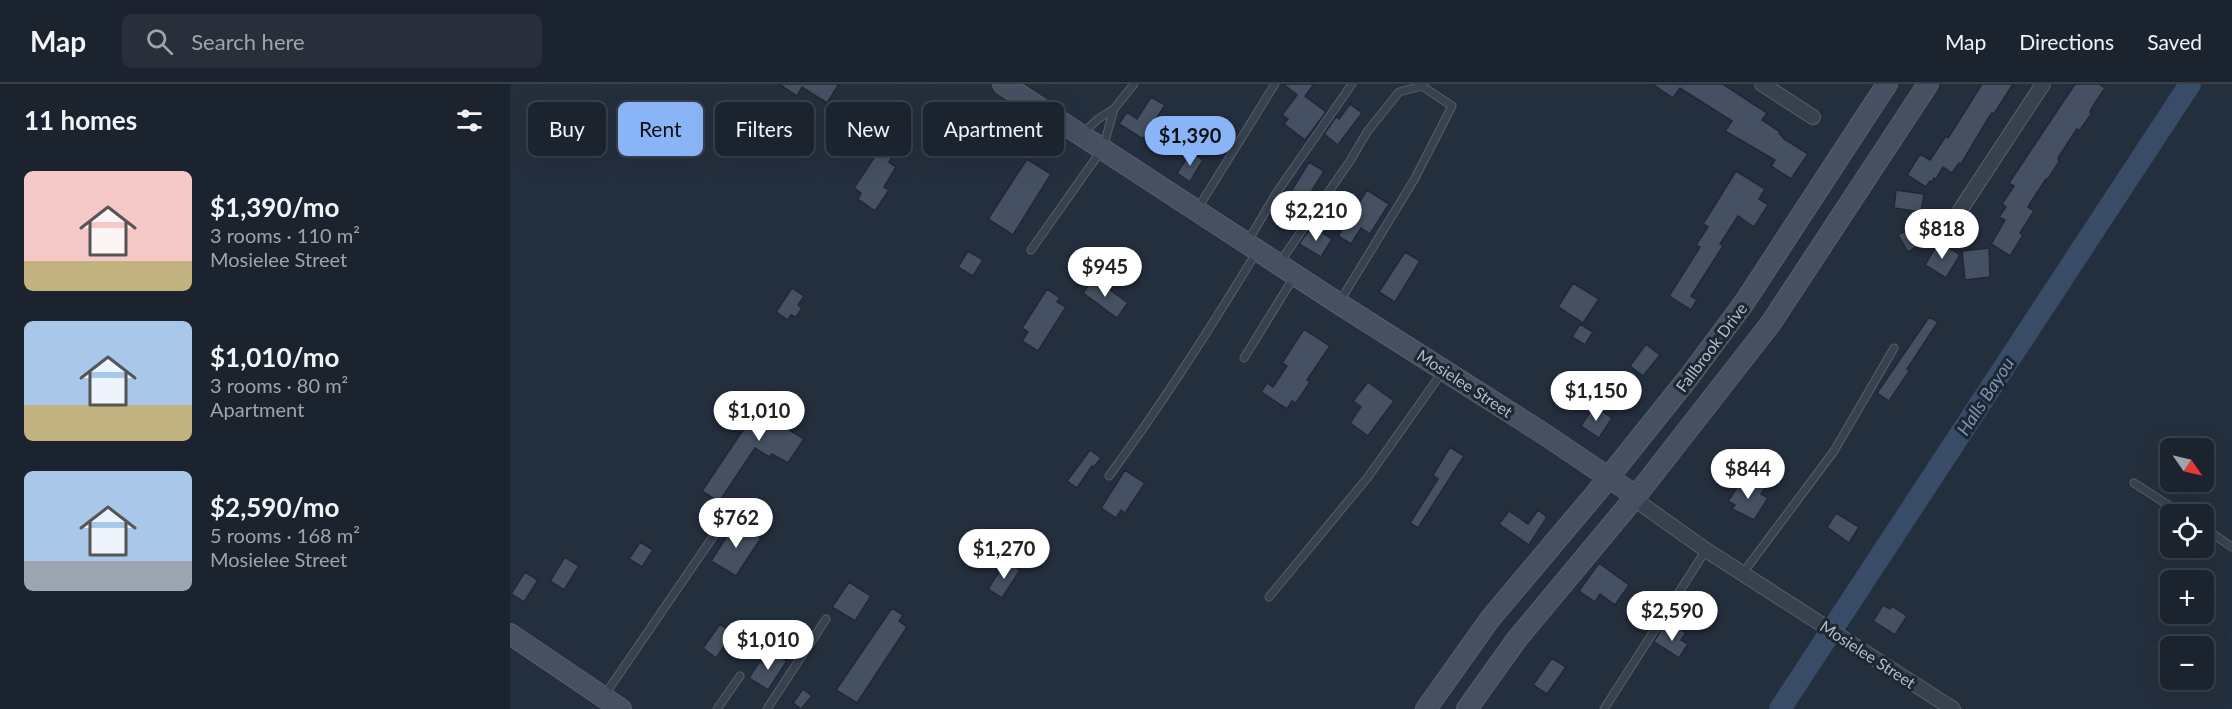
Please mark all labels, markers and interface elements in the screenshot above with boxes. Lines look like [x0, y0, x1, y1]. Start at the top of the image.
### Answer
search box [122, 14, 542, 68]
text: Map [30, 24, 86, 58]
icon: search [143, 25, 176, 58]
text: Search here [191, 28, 305, 55]
text: Map [1945, 29, 1986, 54]
text: Directions [2019, 29, 2114, 54]
text: Saved [2147, 29, 2202, 54]
chip: Buy [528, 102, 606, 156]
chip: Rent [618, 102, 703, 156]
chip: Filters [715, 102, 814, 156]
chip: New [826, 102, 911, 156]
chip: Apartment [923, 102, 1064, 156]
text: 11 homes [24, 104, 137, 136]
icon: filters [453, 104, 486, 137]
pin: $1,390 [1141, 116, 1239, 167]
text: $1,390 [1159, 123, 1221, 147]
text: $1,390/mo [210, 191, 340, 223]
pin: $2,210 [1267, 191, 1365, 242]
icon: home [72, 195, 144, 267]
text: $2,210 [1285, 198, 1347, 222]
pin: $818 [1906, 209, 1978, 260]
text: $818 [1919, 216, 1965, 240]
text: 3 rooms · 110 m² [210, 223, 360, 247]
text: Mosielee Street [210, 247, 347, 271]
pin: $945 [1069, 247, 1141, 298]
text: $945 [1082, 254, 1128, 278]
street label: Fallbrook Drive [1671, 299, 1751, 395]
text: $1,010/mo [210, 341, 340, 373]
icon: home [72, 345, 144, 417]
street label: Mosielee Street [1414, 345, 1516, 421]
water label: Halls Bayou [1952, 353, 2018, 439]
pin: $1,150 [1547, 371, 1645, 422]
text: 3 rooms · 80 m² [210, 373, 348, 397]
text: $1,150 [1565, 378, 1627, 402]
pin: $1,010 [710, 391, 808, 442]
text: Apartment [210, 397, 304, 421]
text: $1,010 [728, 398, 790, 422]
north arrow [2160, 438, 2214, 492]
map controls [2160, 438, 2214, 690]
pin: $844 [1712, 449, 1784, 500]
text: $844 [1725, 456, 1771, 480]
text: $2,590/mo [210, 491, 340, 523]
icon: home [72, 495, 144, 567]
pin: $762 [700, 498, 772, 549]
button: locate [2160, 504, 2214, 558]
text: $762 [713, 505, 759, 529]
text: 5 rooms · 168 m² [210, 523, 360, 547]
pin: $1,270 [955, 529, 1053, 580]
text: $1,270 [973, 536, 1035, 560]
text: Mosielee Street [210, 547, 347, 571]
button: + [2160, 570, 2214, 624]
pin: $2,590 [1623, 591, 1721, 642]
text: $2,590 [1641, 598, 1703, 622]
street label: Mosielee Street [1817, 616, 1919, 692]
pin: $1,010 [719, 620, 817, 671]
text: $1,010 [737, 627, 799, 651]
button: − [2160, 636, 2214, 690]

